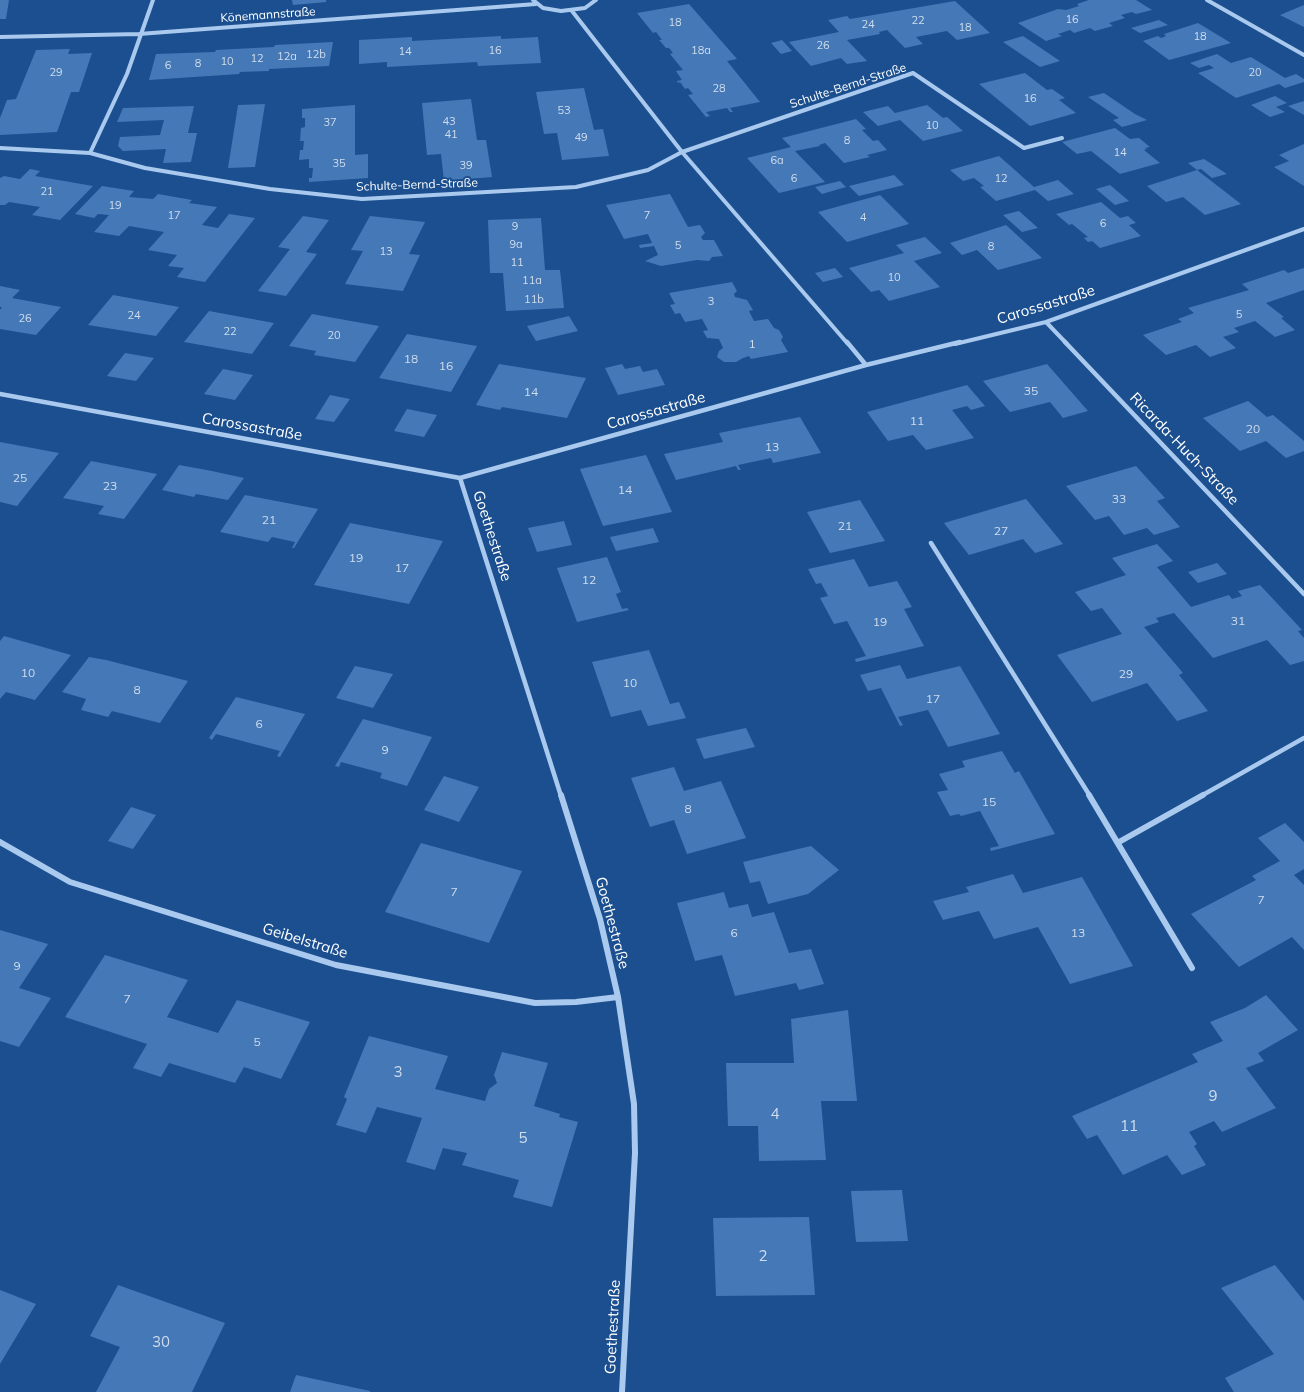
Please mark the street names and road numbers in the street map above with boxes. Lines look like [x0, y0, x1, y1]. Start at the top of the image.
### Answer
street label: Könemannstraße [220, 4, 316, 26]
street label: Schulte-Bernd-Straße [788, 60, 908, 112]
street label: Schulte-Bernd-Straße [356, 176, 478, 194]
street label: Carossastraße [995, 282, 1097, 328]
street label: Carossastraße [605, 388, 707, 434]
street label: Ricarda-Huch-Straße [1126, 389, 1242, 509]
street label: Carossastraße [200, 409, 304, 445]
street label: Goethestraße [469, 488, 515, 584]
street label: Goethestraße [591, 875, 633, 971]
street label: Geibelstraße [260, 920, 350, 962]
street label: Goethestraße [602, 1279, 624, 1375]

